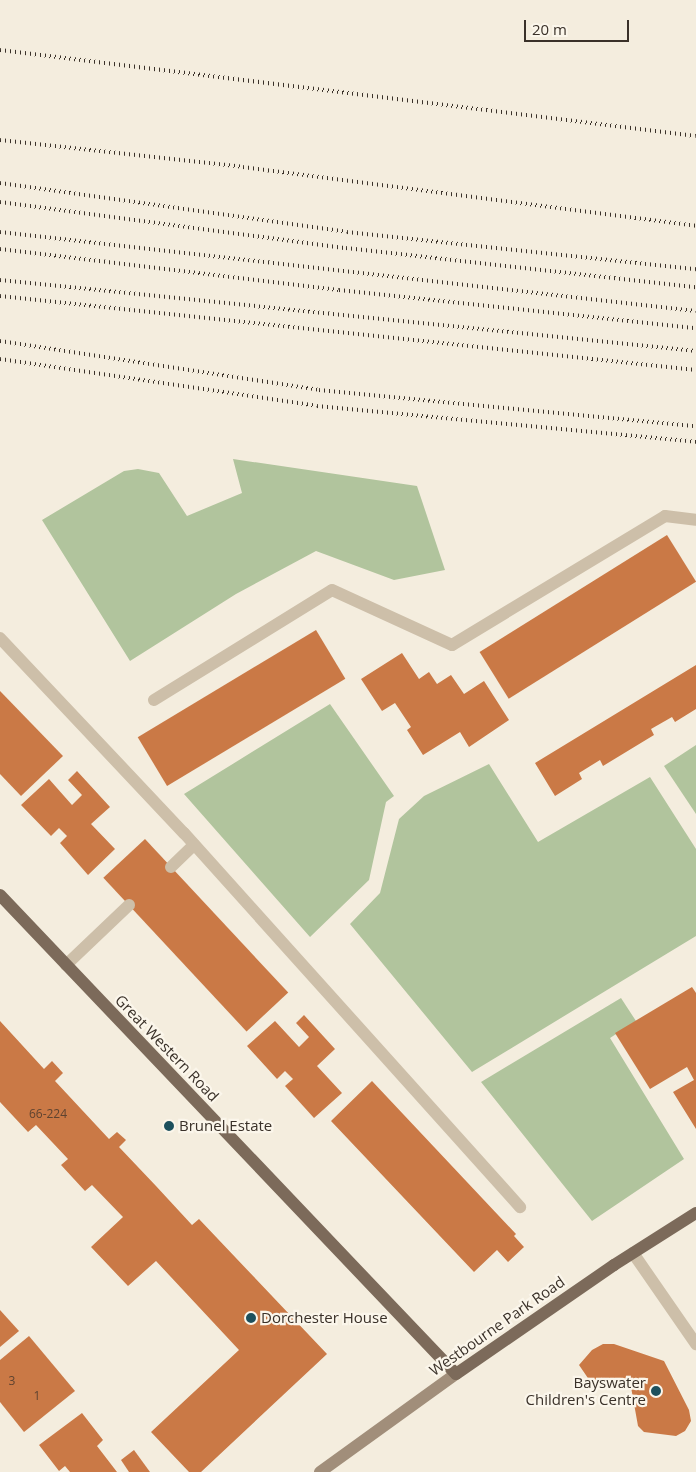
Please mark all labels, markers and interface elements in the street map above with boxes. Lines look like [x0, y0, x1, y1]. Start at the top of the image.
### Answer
scale bar [526, 10, 631, 42]
text: 20 m [532, 19, 567, 39]
street label: Great Western Road [111, 991, 223, 1105]
house number: 66-224 [29, 1107, 67, 1121]
place label: Brunel Estate [179, 1117, 272, 1135]
marker: Brunel Estate [163, 1120, 175, 1132]
street label: Westbourne Park Road [426, 1272, 568, 1380]
place label: Dorchester House [261, 1309, 388, 1327]
marker: Dorchester House [245, 1312, 257, 1324]
place label: Bayswater Children's Centre [526, 1373, 646, 1408]
house number: 3 [9, 1374, 15, 1388]
marker: Bayswater Children's Centre [650, 1385, 662, 1397]
house number: 1 [34, 1389, 40, 1403]

